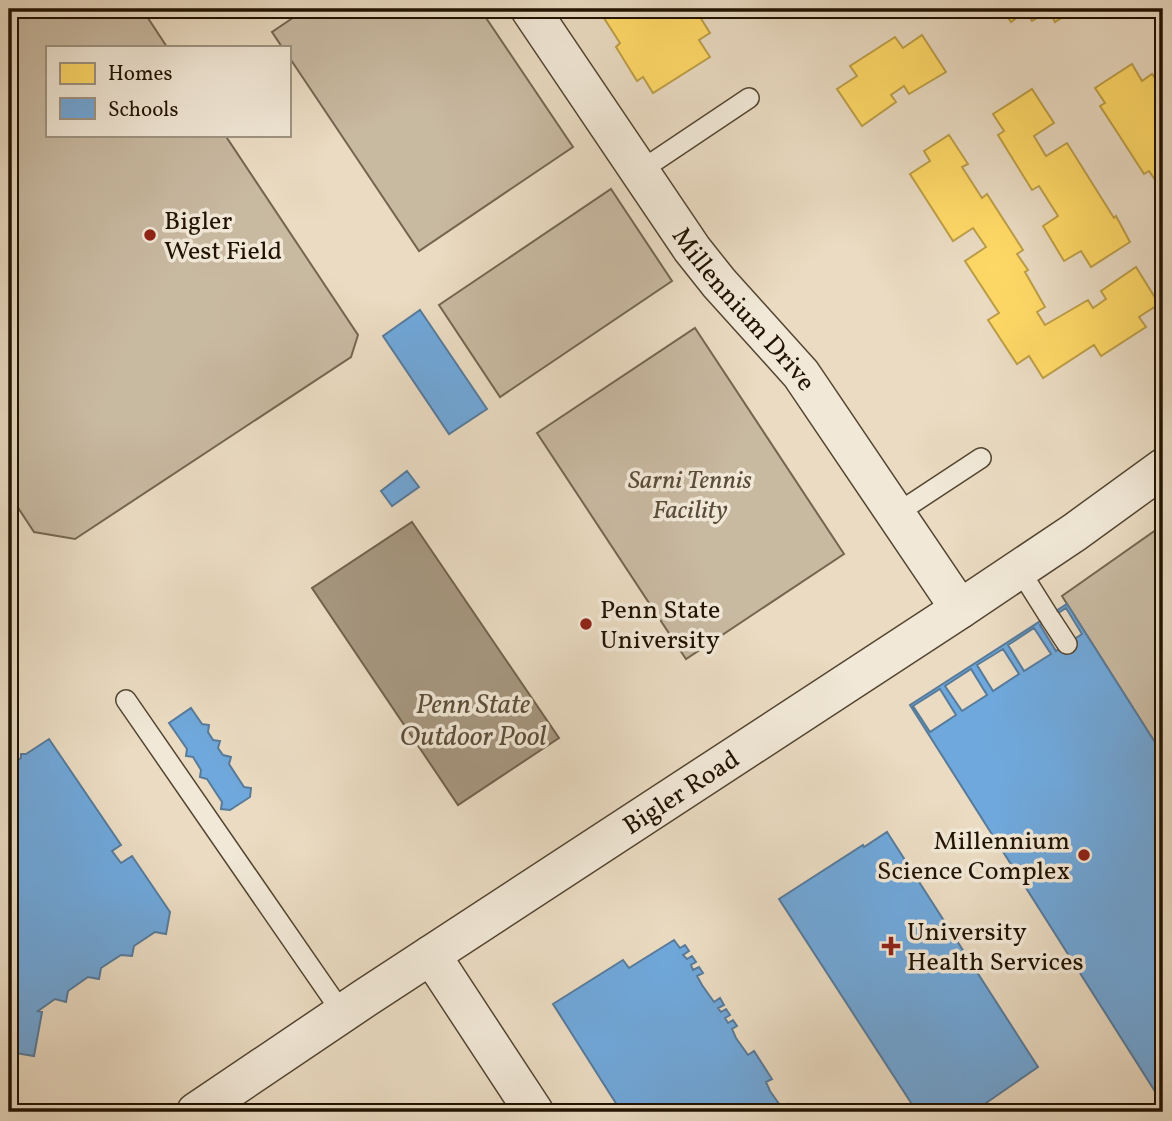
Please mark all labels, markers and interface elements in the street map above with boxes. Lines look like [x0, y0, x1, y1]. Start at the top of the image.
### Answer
legend [46, 46, 290, 136]
text: Homes [108, 60, 173, 89]
text: Schools [108, 96, 178, 125]
place label: Bigler West Field [164, 204, 282, 270]
street label: Millennium Drive [662, 221, 823, 399]
marker: Bigler West Field [142, 227, 158, 243]
park label: Sarni Tennis Facility [628, 463, 752, 529]
place label: Penn State University [600, 593, 720, 659]
marker: Penn State University [578, 616, 594, 632]
water label: Penn State Outdoor Pool [400, 686, 546, 757]
street label: Bigler Road [617, 742, 747, 845]
place label: Millennium Science Complex [877, 824, 1070, 890]
marker: Millennium Science Complex [1076, 847, 1092, 863]
place label: University Health Services [907, 915, 1084, 981]
marker: University Health Services [881, 936, 901, 956]

